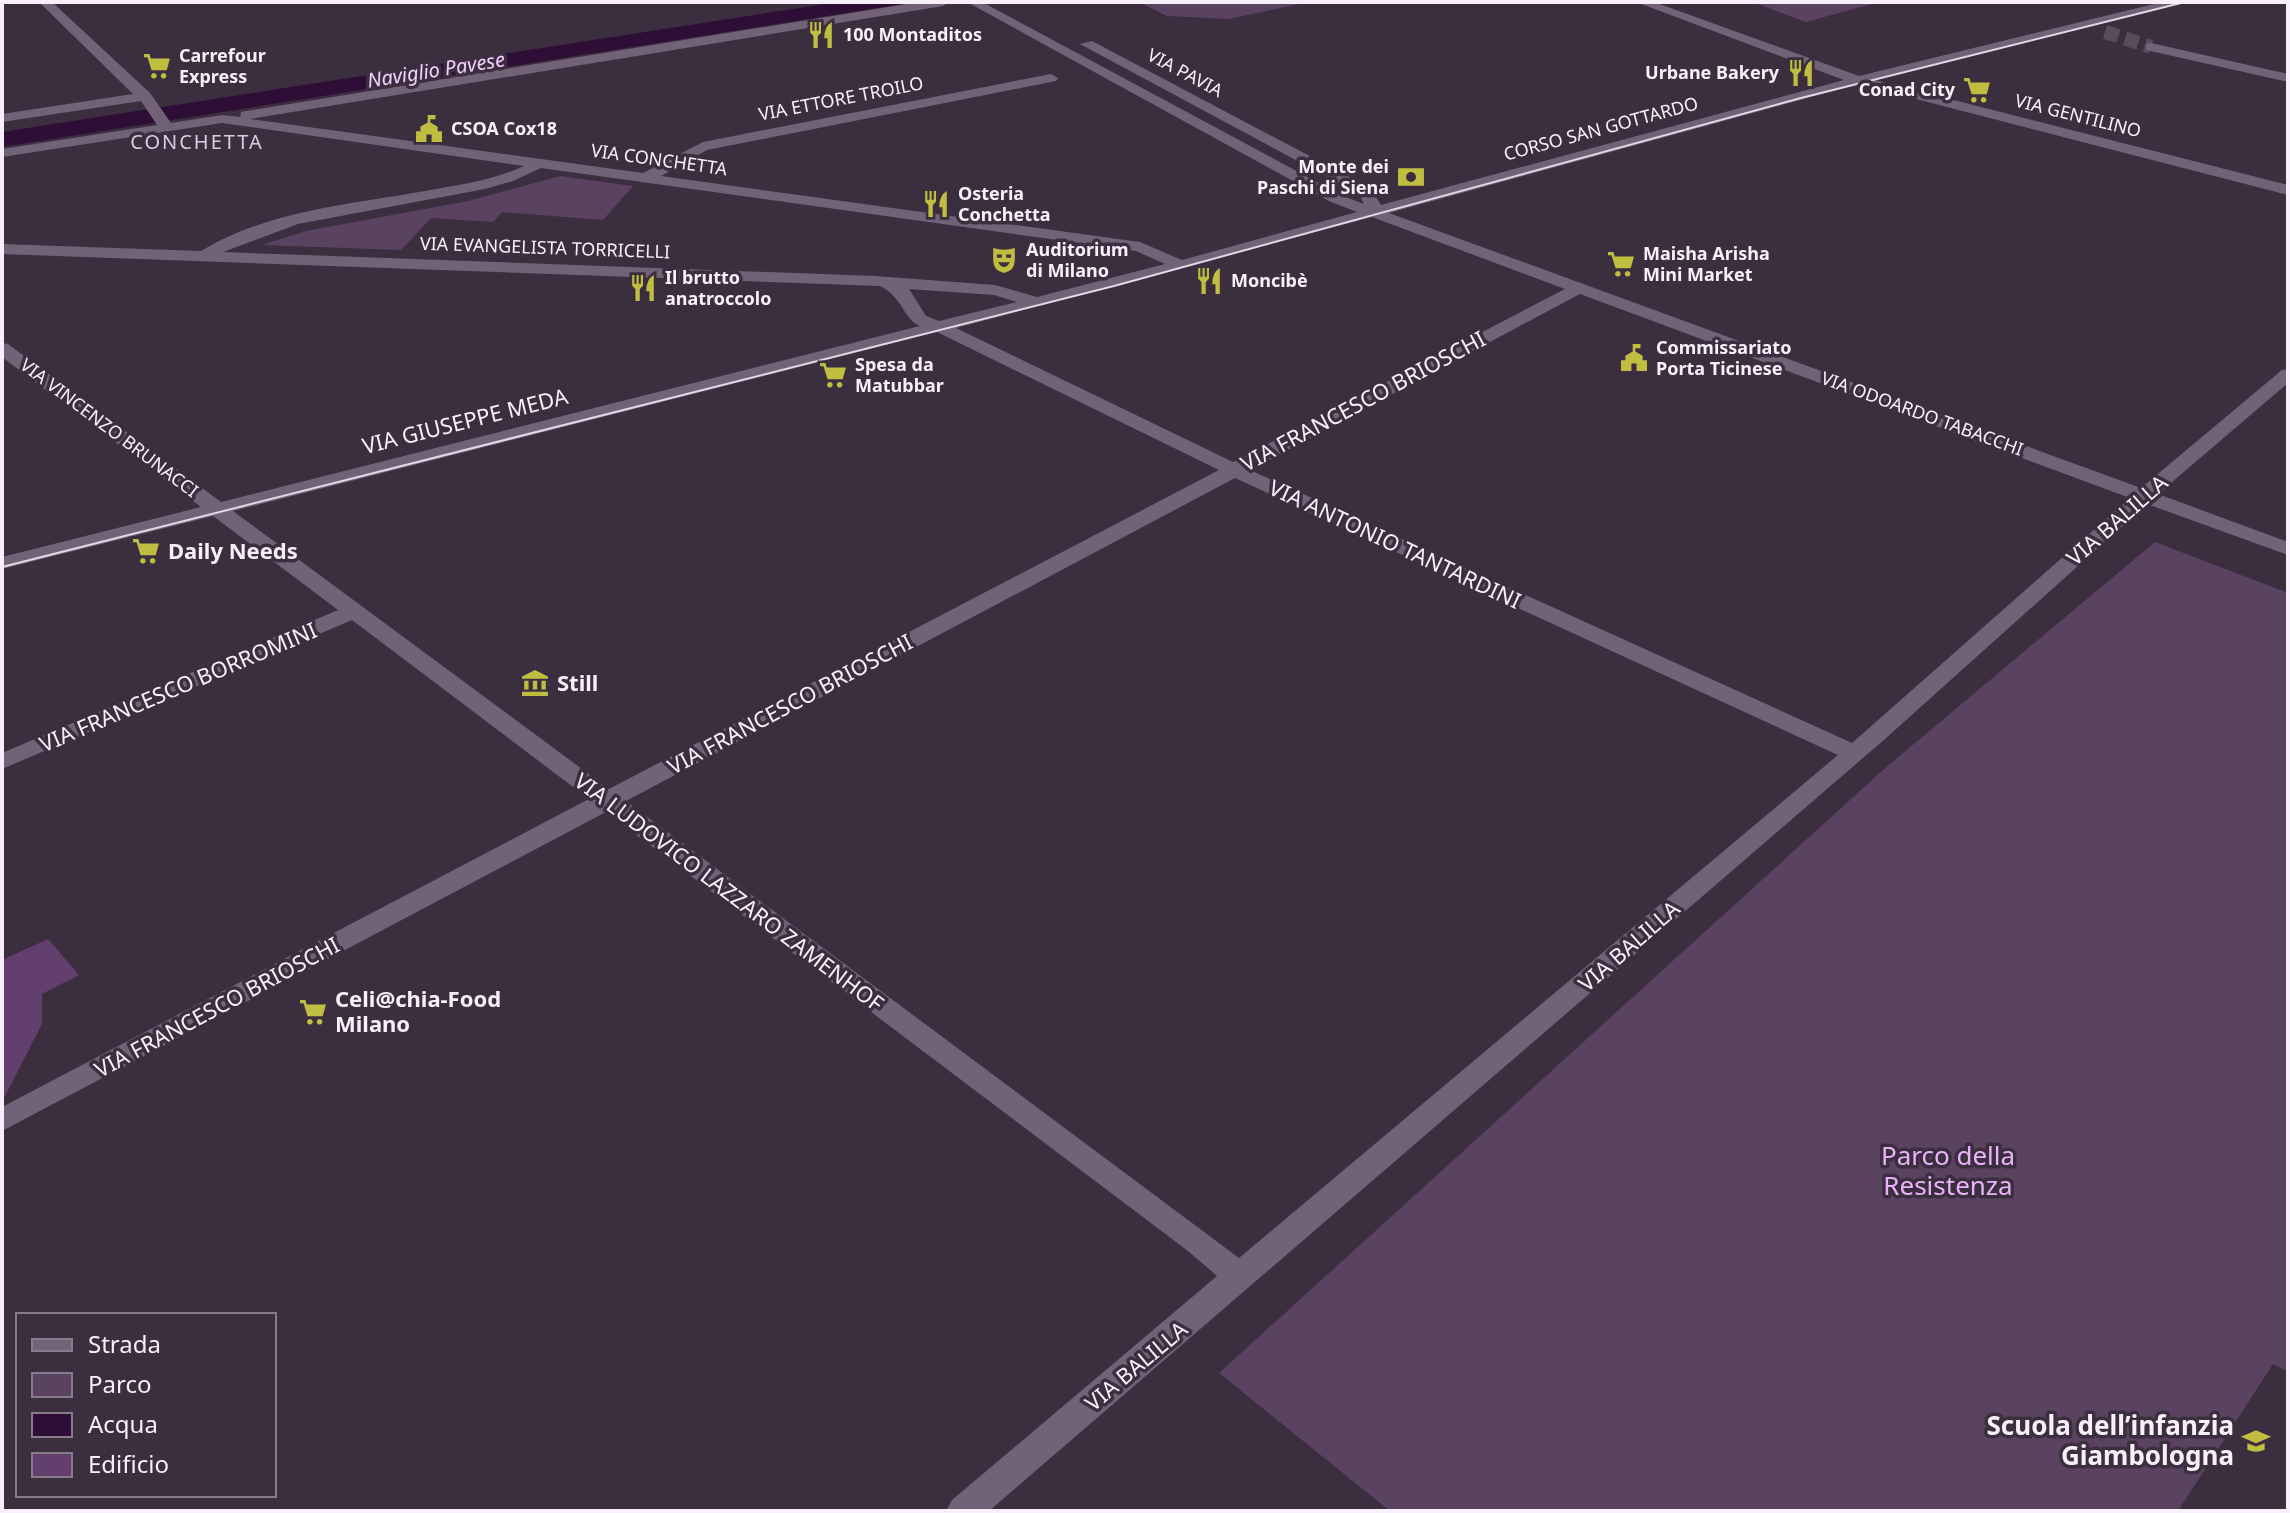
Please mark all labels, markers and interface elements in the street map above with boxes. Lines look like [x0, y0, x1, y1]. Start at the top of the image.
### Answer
restaurant icon: 100 Montaditos [806, 20, 836, 50]
place label: 100 Montaditos [843, 22, 982, 46]
street label: VIA PAVIA [1144, 42, 1228, 102]
place label: Carrefour Express [179, 43, 266, 88]
water label: Naviglio Pavese [365, 45, 507, 94]
supermarket icon: Carrefour Express [142, 51, 172, 81]
restaurant icon: Urbane Bakery [1786, 58, 1816, 88]
place label: Urbane Bakery [1645, 60, 1780, 84]
street label: VIA ETTORE TROILO [756, 70, 925, 126]
supermarket icon: Conad City [1962, 75, 1992, 105]
place label: Conad City [1859, 77, 1956, 101]
street label: VIA GENTILINO [2013, 88, 2144, 142]
street label: CORSO SAN GOTTARDO [1501, 91, 1701, 166]
public building icon: CSOA Cox18 [414, 114, 444, 144]
place label: CSOA Cox18 [451, 116, 557, 140]
district label: CONCHETTA [130, 128, 264, 155]
street label: VIA CONCHETTA [590, 138, 729, 181]
place label: Monte dei Paschi di Siena [1257, 154, 1389, 199]
bank icon: Monte dei Paschi di Siena [1396, 162, 1426, 192]
place label: Osteria Conchetta [958, 181, 1051, 226]
restaurant icon: Osteria Conchetta [921, 189, 951, 219]
street label: VIA EVANGELISTA TORRICELLI [420, 231, 671, 263]
place label: Auditorium di Milano [1026, 237, 1129, 282]
place label: Maisha Arisha Mini Market [1643, 241, 1770, 286]
theatre icon: Auditorium di Milano [989, 245, 1019, 275]
supermarket icon: Maisha Arisha Mini Market [1606, 249, 1636, 279]
place label: Il brutto anatroccolo [665, 265, 771, 310]
restaurant icon: Moncibè [1194, 266, 1224, 296]
place label: Moncibè [1231, 268, 1308, 292]
restaurant icon: Il brutto anatroccolo [628, 273, 658, 303]
street label: VIA FRANCESCO BRIOSCHI [1235, 323, 1490, 478]
place label: Commissariato Porta Ticinese [1656, 335, 1791, 380]
public building icon: Commissariato Porta Ticinese [1619, 343, 1649, 373]
street label: VIA VINCENZO BRUNACCI [16, 352, 203, 502]
place label: Spesa da Matubbar [855, 352, 944, 397]
supermarket icon: Spesa da Matubbar [818, 360, 848, 390]
street label: VIA ODOARDO TABACCHI [1818, 365, 2027, 461]
street label: VIA GIUSEPPE MEDA [359, 380, 572, 460]
street label: VIA BALILLA [2059, 466, 2174, 572]
street label: VIA ANTONIO TANTARDINI [1265, 471, 1526, 615]
place label: Daily Needs [168, 535, 298, 565]
supermarket icon: Daily Needs [131, 536, 161, 566]
street label: VIA FRANCESCO BORROMINI [34, 614, 321, 758]
street label: VIA FRANCESCO BRIOSCHI [662, 626, 917, 781]
place label: Still [557, 667, 598, 697]
museum icon: Still [520, 668, 550, 698]
street label: VIA LUDOVICO LAZZARO ZAMENHOF [569, 765, 890, 1017]
street label: VIA BALILLA [1571, 892, 1686, 998]
street label: VIA FRANCESCO BRIOSCHI [89, 929, 344, 1084]
place label: Celi@chia-Food Milano [335, 983, 501, 1038]
supermarket icon: Celi@chia-Food Milano [298, 997, 328, 1027]
park label: Parco della Resistenza [1881, 1137, 2015, 1203]
legend [16, 1313, 276, 1497]
street label: VIA BALILLA [1078, 1313, 1194, 1417]
text: Strada [88, 1327, 161, 1360]
text: Parco [88, 1367, 151, 1400]
text: Acqua [88, 1407, 158, 1440]
place label: Scuola dell’infanzia Giambologna [1987, 1407, 2234, 1473]
school or university icon: Scuola dell’infanzia Giambologna [2241, 1426, 2271, 1456]
text: Edificio [88, 1447, 169, 1480]

